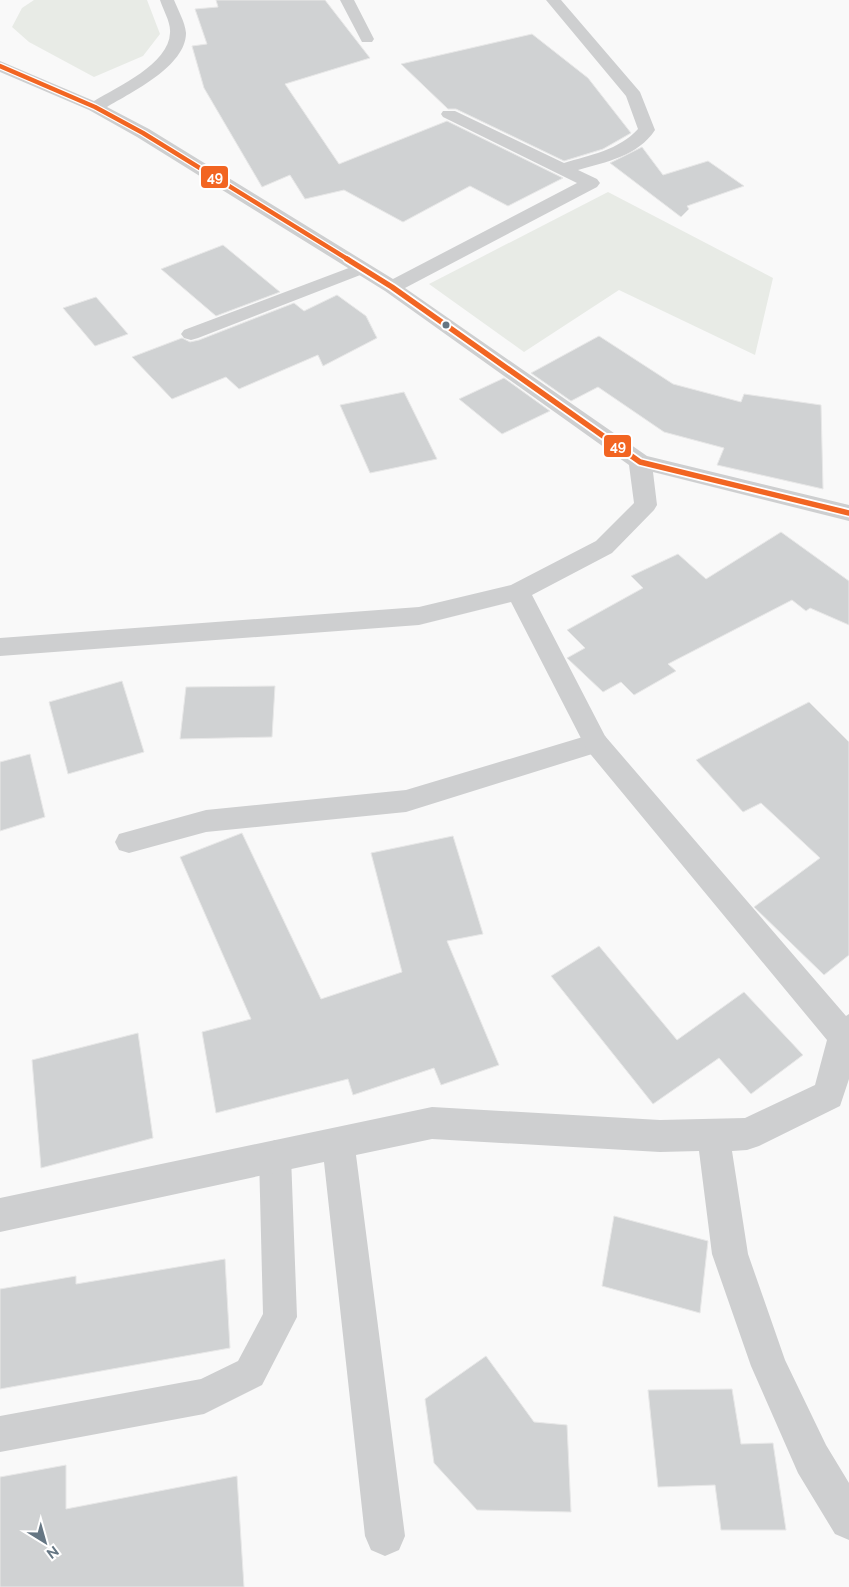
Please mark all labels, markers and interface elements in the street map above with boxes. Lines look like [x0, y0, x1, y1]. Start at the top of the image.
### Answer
line badge: 49 [200, 165, 229, 189]
text: 49 [207, 169, 223, 185]
unlabelled marker [441, 320, 451, 330]
line badge: 49 [603, 434, 632, 458]
text: 49 [610, 438, 626, 454]
north arrow [20, 1517, 70, 1567]
text: N [44, 1543, 62, 1562]

